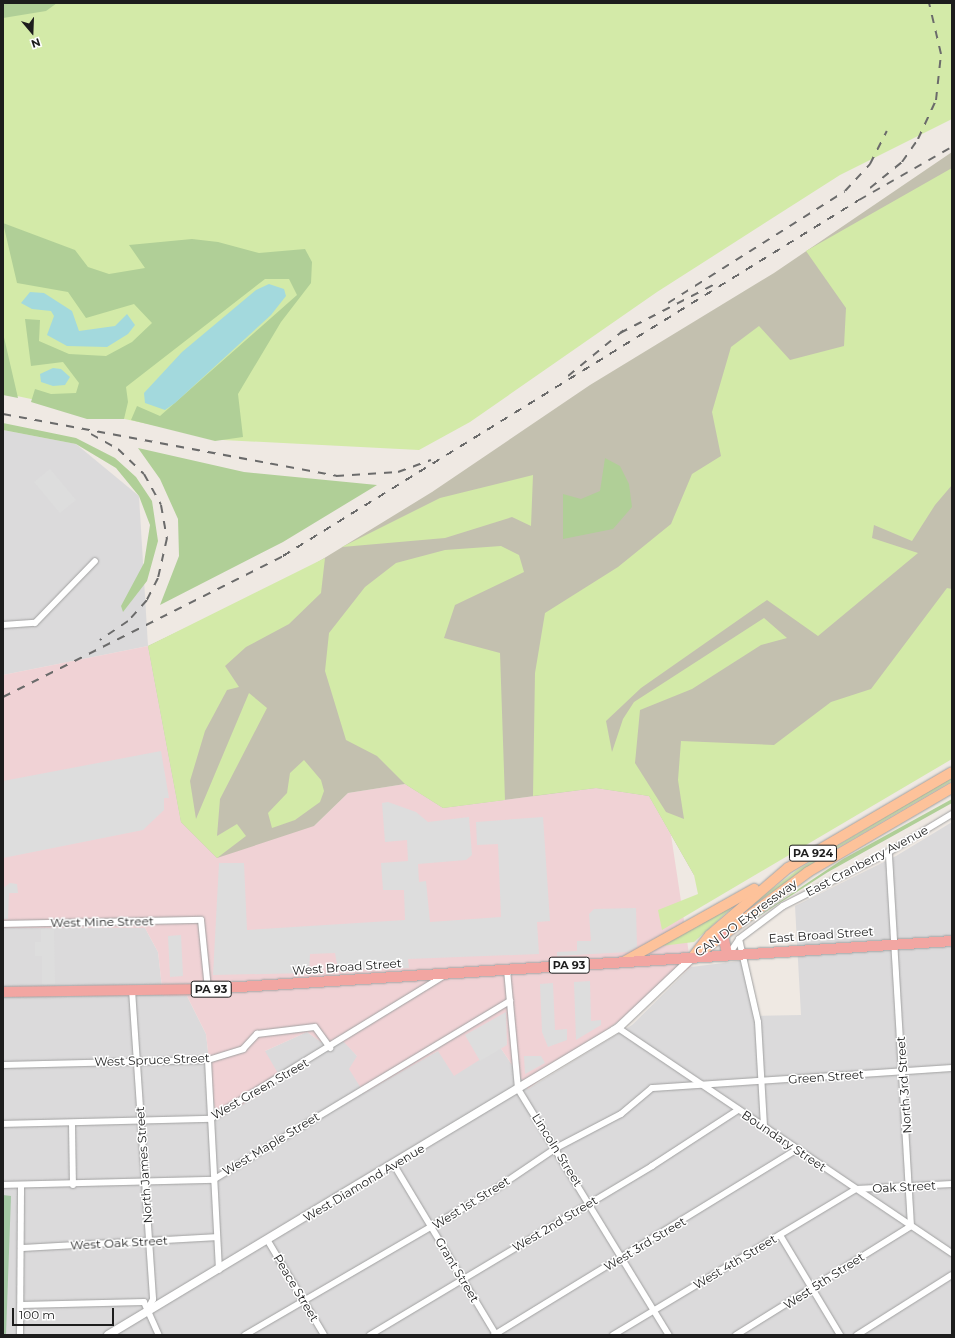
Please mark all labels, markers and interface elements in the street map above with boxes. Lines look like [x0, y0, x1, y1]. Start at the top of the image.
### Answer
north arrow [12, 12, 52, 52]
text: N [29, 35, 42, 51]
street label: East Cranberry Avenue [803, 823, 931, 899]
road number: PA 924 [788, 844, 838, 862]
street label: CAN DO Expressway [692, 876, 800, 960]
street label: West Mine Street [50, 914, 154, 930]
street label: East Broad Street [768, 924, 874, 946]
street label: West Broad Street [292, 956, 402, 978]
road number: PA 93 [548, 956, 590, 974]
road number: PA 93 [190, 980, 232, 998]
street label: North 3rd Street [893, 1036, 915, 1134]
street label: West Spruce Street [94, 1051, 210, 1069]
street label: West Green Street [209, 1055, 311, 1123]
street label: Green Street [788, 1067, 864, 1087]
street label: North James Street [133, 1106, 155, 1224]
street label: Boundary Street [739, 1107, 829, 1175]
street label: West Maple Street [220, 1109, 322, 1179]
street label: Lincoln Street [529, 1111, 585, 1189]
street label: West Diamond Avenue [301, 1141, 427, 1225]
street label: West 1st Street [430, 1174, 512, 1232]
street label: Oak Street [872, 1178, 936, 1196]
street label: West 2nd Street [510, 1193, 600, 1255]
street label: West 3rd Street [602, 1214, 688, 1274]
street label: West 4th Street [691, 1232, 779, 1292]
street label: West Oak Street [70, 1233, 168, 1253]
street label: Grant Street [432, 1235, 482, 1305]
street label: West 5th Street [781, 1250, 867, 1312]
street label: Peace Street [270, 1252, 322, 1324]
scale bar [14, 1300, 116, 1326]
text: 100 m [19, 1307, 55, 1322]

